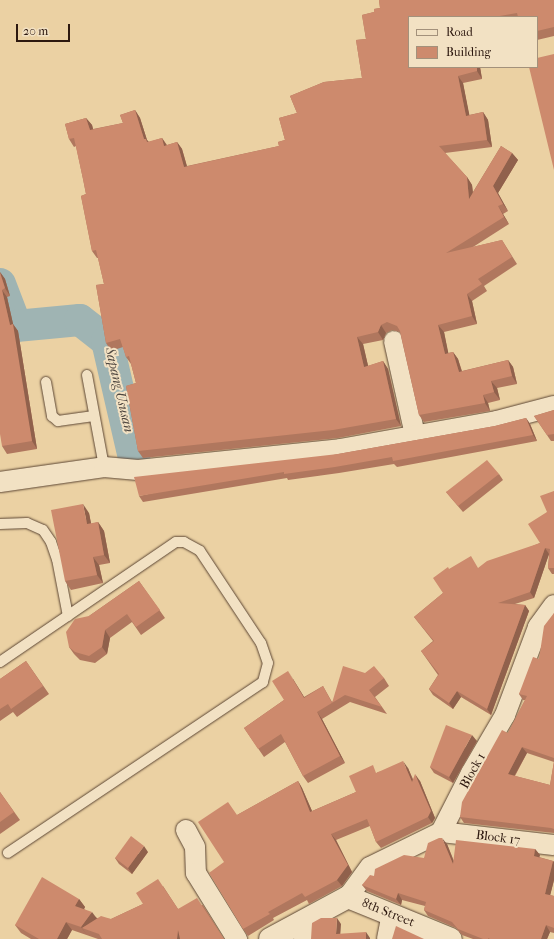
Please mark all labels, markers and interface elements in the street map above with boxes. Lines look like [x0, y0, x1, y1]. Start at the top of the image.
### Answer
scale bar [18, 16, 72, 42]
legend [408, 16, 538, 68]
text: 20 m [23, 24, 48, 38]
text: Road [446, 25, 473, 39]
text: Building [446, 45, 491, 59]
water label: Sapang Ususan [101, 346, 137, 434]
street label: Block 1 [457, 750, 489, 792]
street label: Block 17 [475, 828, 521, 848]
street label: 8th Street [359, 895, 417, 931]

